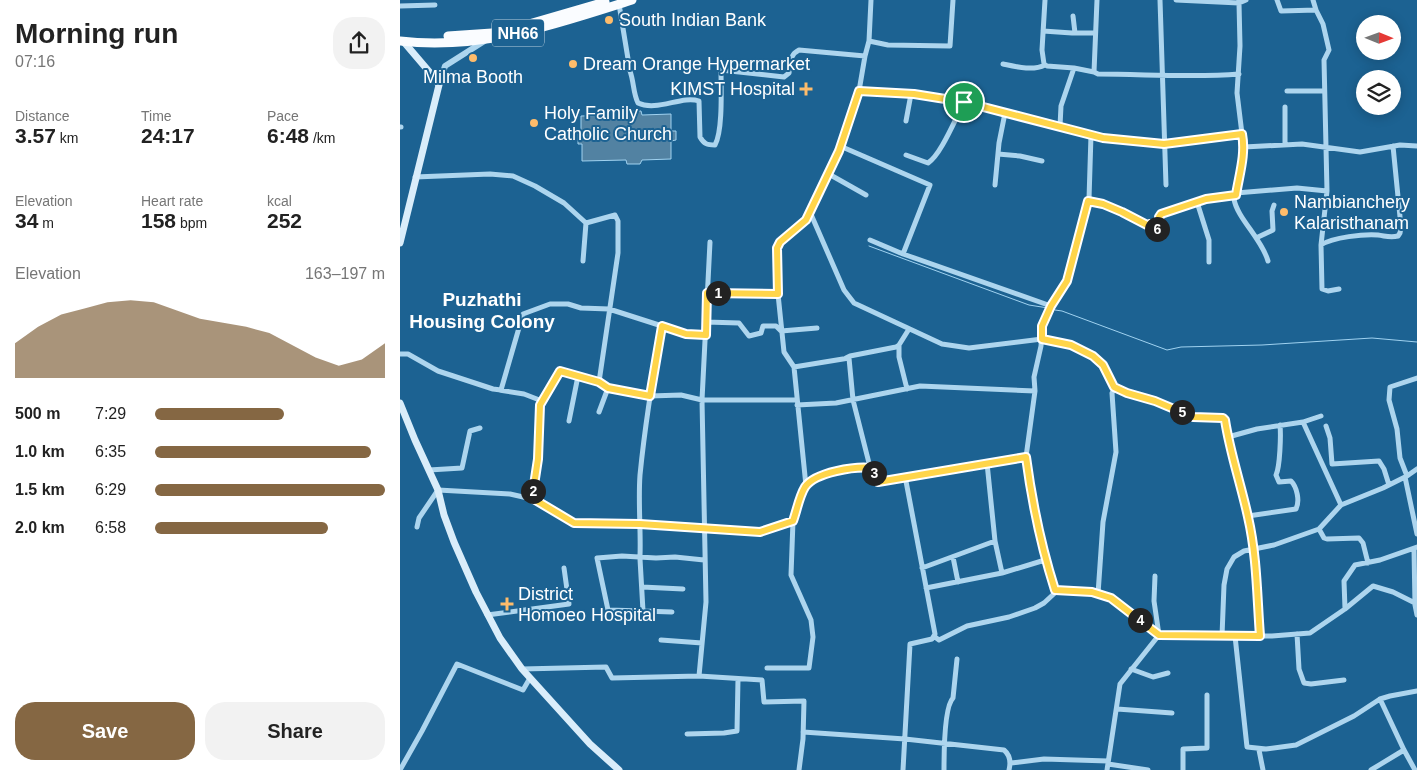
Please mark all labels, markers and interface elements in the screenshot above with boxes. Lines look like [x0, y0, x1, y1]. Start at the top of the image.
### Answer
place label: South Indian Bank [619, 10, 767, 30]
marker: South Indian Bank [603, 14, 615, 26]
north arrow [1356, 15, 1401, 60]
map controls [1356, 15, 1401, 115]
button: share [333, 17, 385, 69]
text: Morning run [15, 18, 178, 49]
road number: NH66 [492, 19, 544, 46]
marker: Milma Booth [467, 52, 479, 64]
text: 07:16 [15, 53, 55, 70]
place label: Dream Orange Hypermarket [583, 54, 810, 74]
marker: Dream Orange Hypermarket [567, 58, 579, 70]
place label: Milma Booth [423, 67, 523, 87]
button: layers [1356, 70, 1401, 115]
place label: KIMST Hospital [670, 79, 795, 99]
pin [943, 81, 985, 123]
marker: KIMST Hospital [799, 82, 813, 96]
icon: arrive [950, 88, 978, 116]
place label: Holy Family Catholic Church [544, 103, 672, 144]
text: Distance [15, 108, 69, 124]
text: Time [141, 108, 172, 124]
text: Pace [267, 108, 299, 124]
marker: Holy Family Catholic Church [528, 117, 540, 129]
text: 3.57 [15, 124, 56, 147]
text: 24:17 [141, 124, 195, 147]
text: 6:48 [267, 124, 309, 147]
text: km [56, 130, 78, 146]
text: /km [309, 130, 335, 146]
place label: Nambianchery Kalaristhanam [1294, 192, 1410, 233]
text: Elevation [15, 193, 73, 209]
text: Heart rate [141, 193, 203, 209]
text: kcal [267, 193, 292, 209]
marker: Nambianchery Kalaristhanam [1278, 206, 1290, 218]
text: 34 [15, 209, 38, 232]
text: 158 [141, 209, 176, 232]
text: 252 [267, 209, 302, 232]
text: m [38, 215, 54, 231]
text: bpm [176, 215, 207, 231]
pin: 6 [1144, 216, 1170, 242]
text: 6 [1154, 221, 1161, 237]
text: Elevation [15, 265, 81, 282]
text: 163–197 m [305, 265, 385, 282]
pin: 1 [706, 280, 730, 306]
text: 1 [715, 285, 722, 301]
district label: Puzhathi Housing Colony [409, 289, 555, 332]
pin: 5 [1170, 400, 1194, 424]
text: 5 [1179, 404, 1186, 420]
text: 500 m [15, 405, 60, 422]
text: 7:29 [95, 405, 126, 422]
text: 1.0 km [15, 443, 65, 460]
text: 6:35 [95, 443, 126, 460]
pin: 3 [862, 460, 886, 486]
text: 3 [871, 465, 878, 481]
pin: 2 [520, 478, 546, 504]
text: 1.5 km [15, 481, 65, 498]
text: 6:29 [95, 481, 126, 498]
text: 2 [530, 483, 537, 499]
text: 2.0 km [15, 519, 65, 536]
text: 6:58 [95, 519, 126, 536]
place label: District Homoeo Hospital [518, 584, 656, 625]
marker: District Homoeo Hospital [500, 597, 514, 611]
pin: 4 [1128, 608, 1152, 632]
text: 4 [1137, 612, 1144, 628]
button: Save [15, 702, 195, 760]
button: Share [205, 702, 385, 760]

